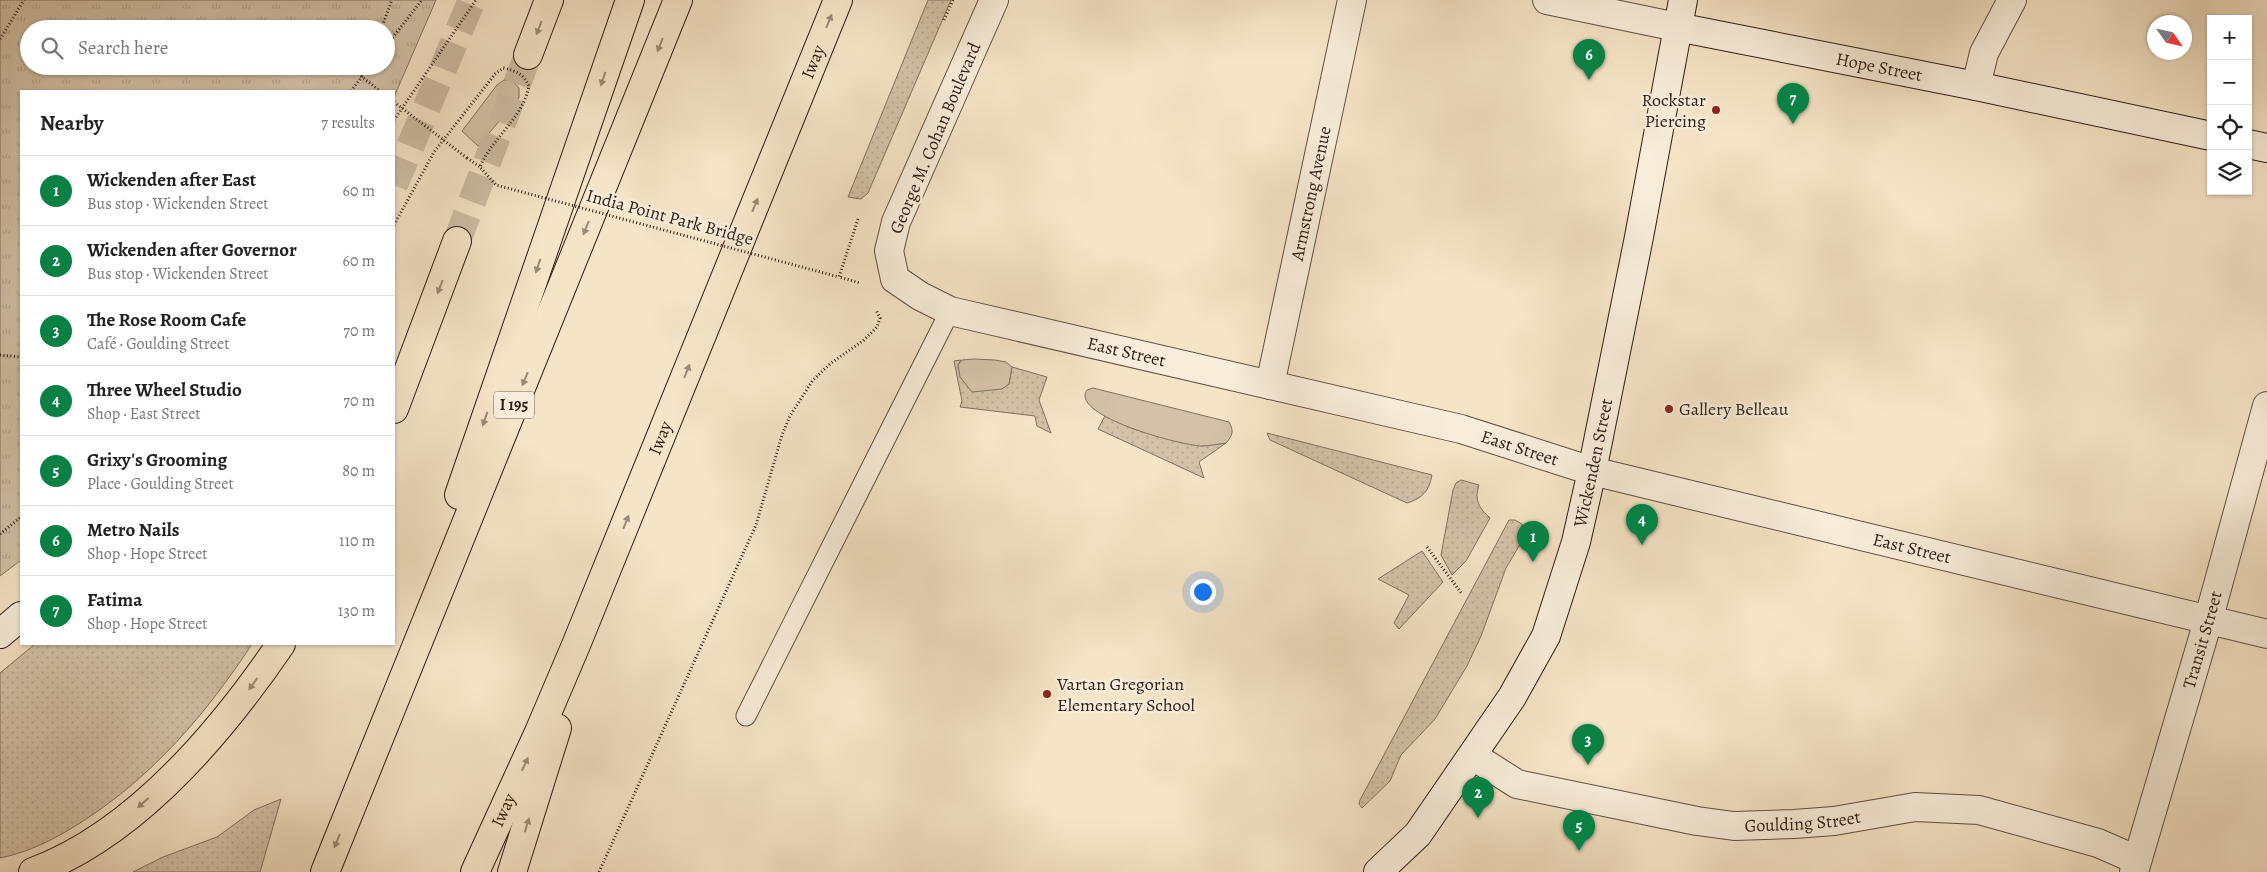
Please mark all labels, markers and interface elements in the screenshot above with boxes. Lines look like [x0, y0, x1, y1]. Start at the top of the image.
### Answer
one-way arrow [826, 14, 833, 29]
north arrow [2147, 15, 2192, 60]
map controls [2207, 15, 2252, 195]
button: + [2207, 15, 2252, 60]
search box [20, 20, 395, 75]
one-way arrow [535, 20, 542, 35]
icon: search [38, 34, 66, 62]
text: Search here [78, 35, 168, 61]
one-way arrow [656, 38, 664, 53]
street label: George M. Cohan Boulevard [884, 38, 986, 237]
pin: 6 [1573, 39, 1605, 80]
street label: Iway [795, 40, 831, 82]
street label: Hope Street [1834, 47, 1924, 87]
button: − [2207, 60, 2252, 105]
one-way arrow [599, 72, 607, 87]
pin: 7 [1777, 83, 1809, 124]
place label: Rockstar Piercing [1642, 88, 1706, 133]
marker: Rockstar Piercing [1710, 104, 1722, 116]
button: locate [2207, 105, 2252, 150]
text: Nearby [40, 109, 103, 137]
text: 7 results [321, 112, 375, 134]
street label: Armstrong Avenue [1285, 124, 1337, 264]
button: layers [2207, 150, 2252, 195]
text: Wickenden after East [87, 167, 256, 193]
text: 1 [53, 180, 59, 202]
text: 60 m [343, 180, 375, 202]
street label: India Point Park Bridge [584, 183, 756, 251]
text: Bus stop · Wickenden Street [87, 193, 269, 215]
one-way arrow [751, 197, 759, 212]
one-way arrow [582, 221, 590, 236]
text: Wickenden after Governor [87, 237, 297, 263]
text: 2 [52, 250, 60, 272]
text: 60 m [343, 250, 375, 272]
one-way arrow [534, 258, 541, 273]
text: Bus stop · Wickenden Street [87, 263, 269, 285]
one-way arrow [436, 280, 444, 295]
text: The Rose Room Cafe [87, 307, 246, 333]
text: 3 [53, 320, 59, 342]
text: 70 m [343, 320, 375, 342]
street label: East Street [1085, 331, 1168, 372]
text: Café · Goulding Street [87, 333, 229, 355]
one-way arrow [683, 363, 691, 378]
one-way arrow [520, 372, 528, 386]
text: Three Wheel Studio [87, 377, 242, 403]
text: 4 [52, 390, 60, 412]
text: 70 m [343, 390, 375, 412]
road number: I 195 [494, 392, 534, 418]
street label: Wickenden Street [1568, 396, 1618, 530]
place label: Gallery Belleau [1679, 397, 1789, 421]
text: Shop · East Street [87, 403, 201, 425]
marker: Gallery Belleau [1663, 403, 1675, 415]
one-way arrow [481, 412, 488, 427]
street label: Iway [643, 417, 678, 458]
street label: East Street [1478, 424, 1561, 471]
text: Grixy's Grooming [87, 447, 227, 473]
text: 5 [53, 460, 59, 482]
text: 80 m [342, 460, 375, 482]
text: Place · Goulding Street [87, 473, 234, 495]
pin: 4 [1626, 504, 1658, 545]
one-way arrow [622, 514, 630, 529]
text: Metro Nails [87, 517, 180, 543]
pin: 1 [1517, 521, 1549, 562]
street label: East Street [1870, 527, 1954, 569]
text: 6 [52, 530, 60, 552]
text: 110 m [339, 530, 375, 552]
text: Shop · Hope Street [87, 543, 208, 565]
your location [1190, 579, 1216, 605]
text: Fatima [87, 587, 142, 613]
street label: Transit Street [2177, 588, 2228, 691]
text: 7 [53, 600, 59, 622]
text: 130 m [338, 600, 375, 622]
text: Shop · Hope Street [87, 613, 208, 635]
place label: Vartan Gregorian Elementary School [1056, 672, 1195, 717]
one-way arrow [248, 677, 258, 691]
marker: Vartan Gregorian Elementary School [1041, 688, 1053, 700]
pin: 3 [1572, 724, 1604, 765]
one-way arrow [521, 757, 529, 771]
pin: 2 [1462, 777, 1494, 818]
street label: Iway [485, 789, 522, 831]
one-way arrow [137, 798, 150, 809]
street label: Goulding Street [1744, 805, 1862, 838]
pin: 5 [1563, 810, 1595, 851]
one-way arrow [524, 818, 531, 833]
one-way arrow [333, 834, 341, 849]

